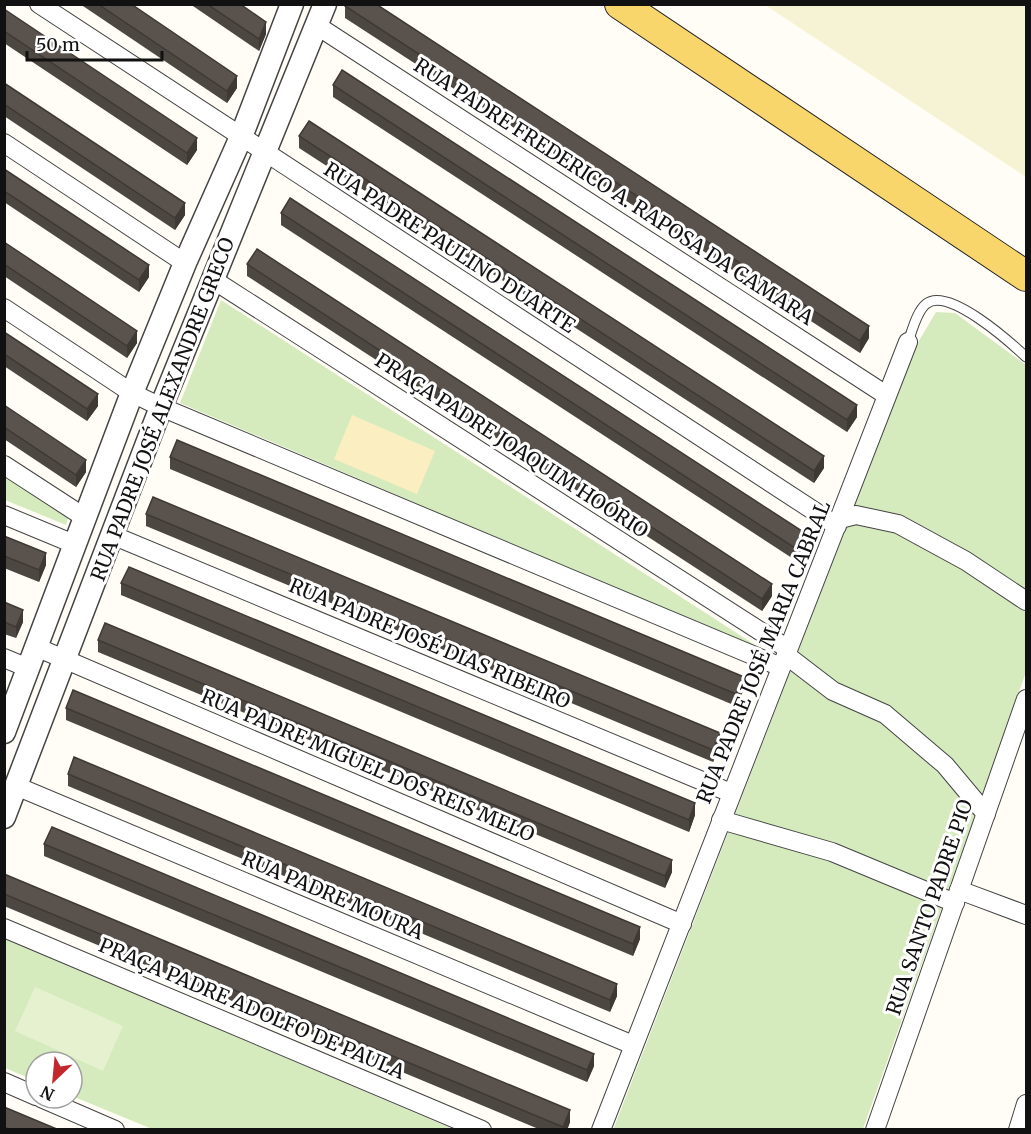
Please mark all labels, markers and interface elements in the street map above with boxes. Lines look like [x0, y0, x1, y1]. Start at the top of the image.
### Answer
scale bar [27, 24, 162, 62]
text: 50 m [36, 33, 80, 56]
street label: RUA PADRE FREDERICO A. RAPOSA DA CAMARA [410, 52, 819, 330]
street label: RUA PADRE PAULINO DUARTE [320, 156, 581, 338]
street label: RUA PADRE JOSÉ ALEXANDRE GRECO [83, 233, 239, 584]
street label: PRAÇA PADRE JOAQUIM HOÓRIO [371, 346, 654, 543]
street label: RUA PADRE JOSÉ MARIA CABRAL [689, 496, 835, 807]
street label: RUA PADRE JOSÉ DIAS RIBEIRO [286, 570, 575, 714]
street label: RUA PADRE MIGUEL DOS REIS MELO [197, 683, 539, 847]
street label: RUA SANTO PADRE PIO [880, 796, 978, 1018]
street label: RUA PADRE MOURA [238, 845, 428, 945]
street label: PRAÇA PADRE ADOLFO DE PAULA [95, 932, 410, 1084]
north arrow [24, 1050, 84, 1110]
text: N [37, 1082, 57, 1105]

